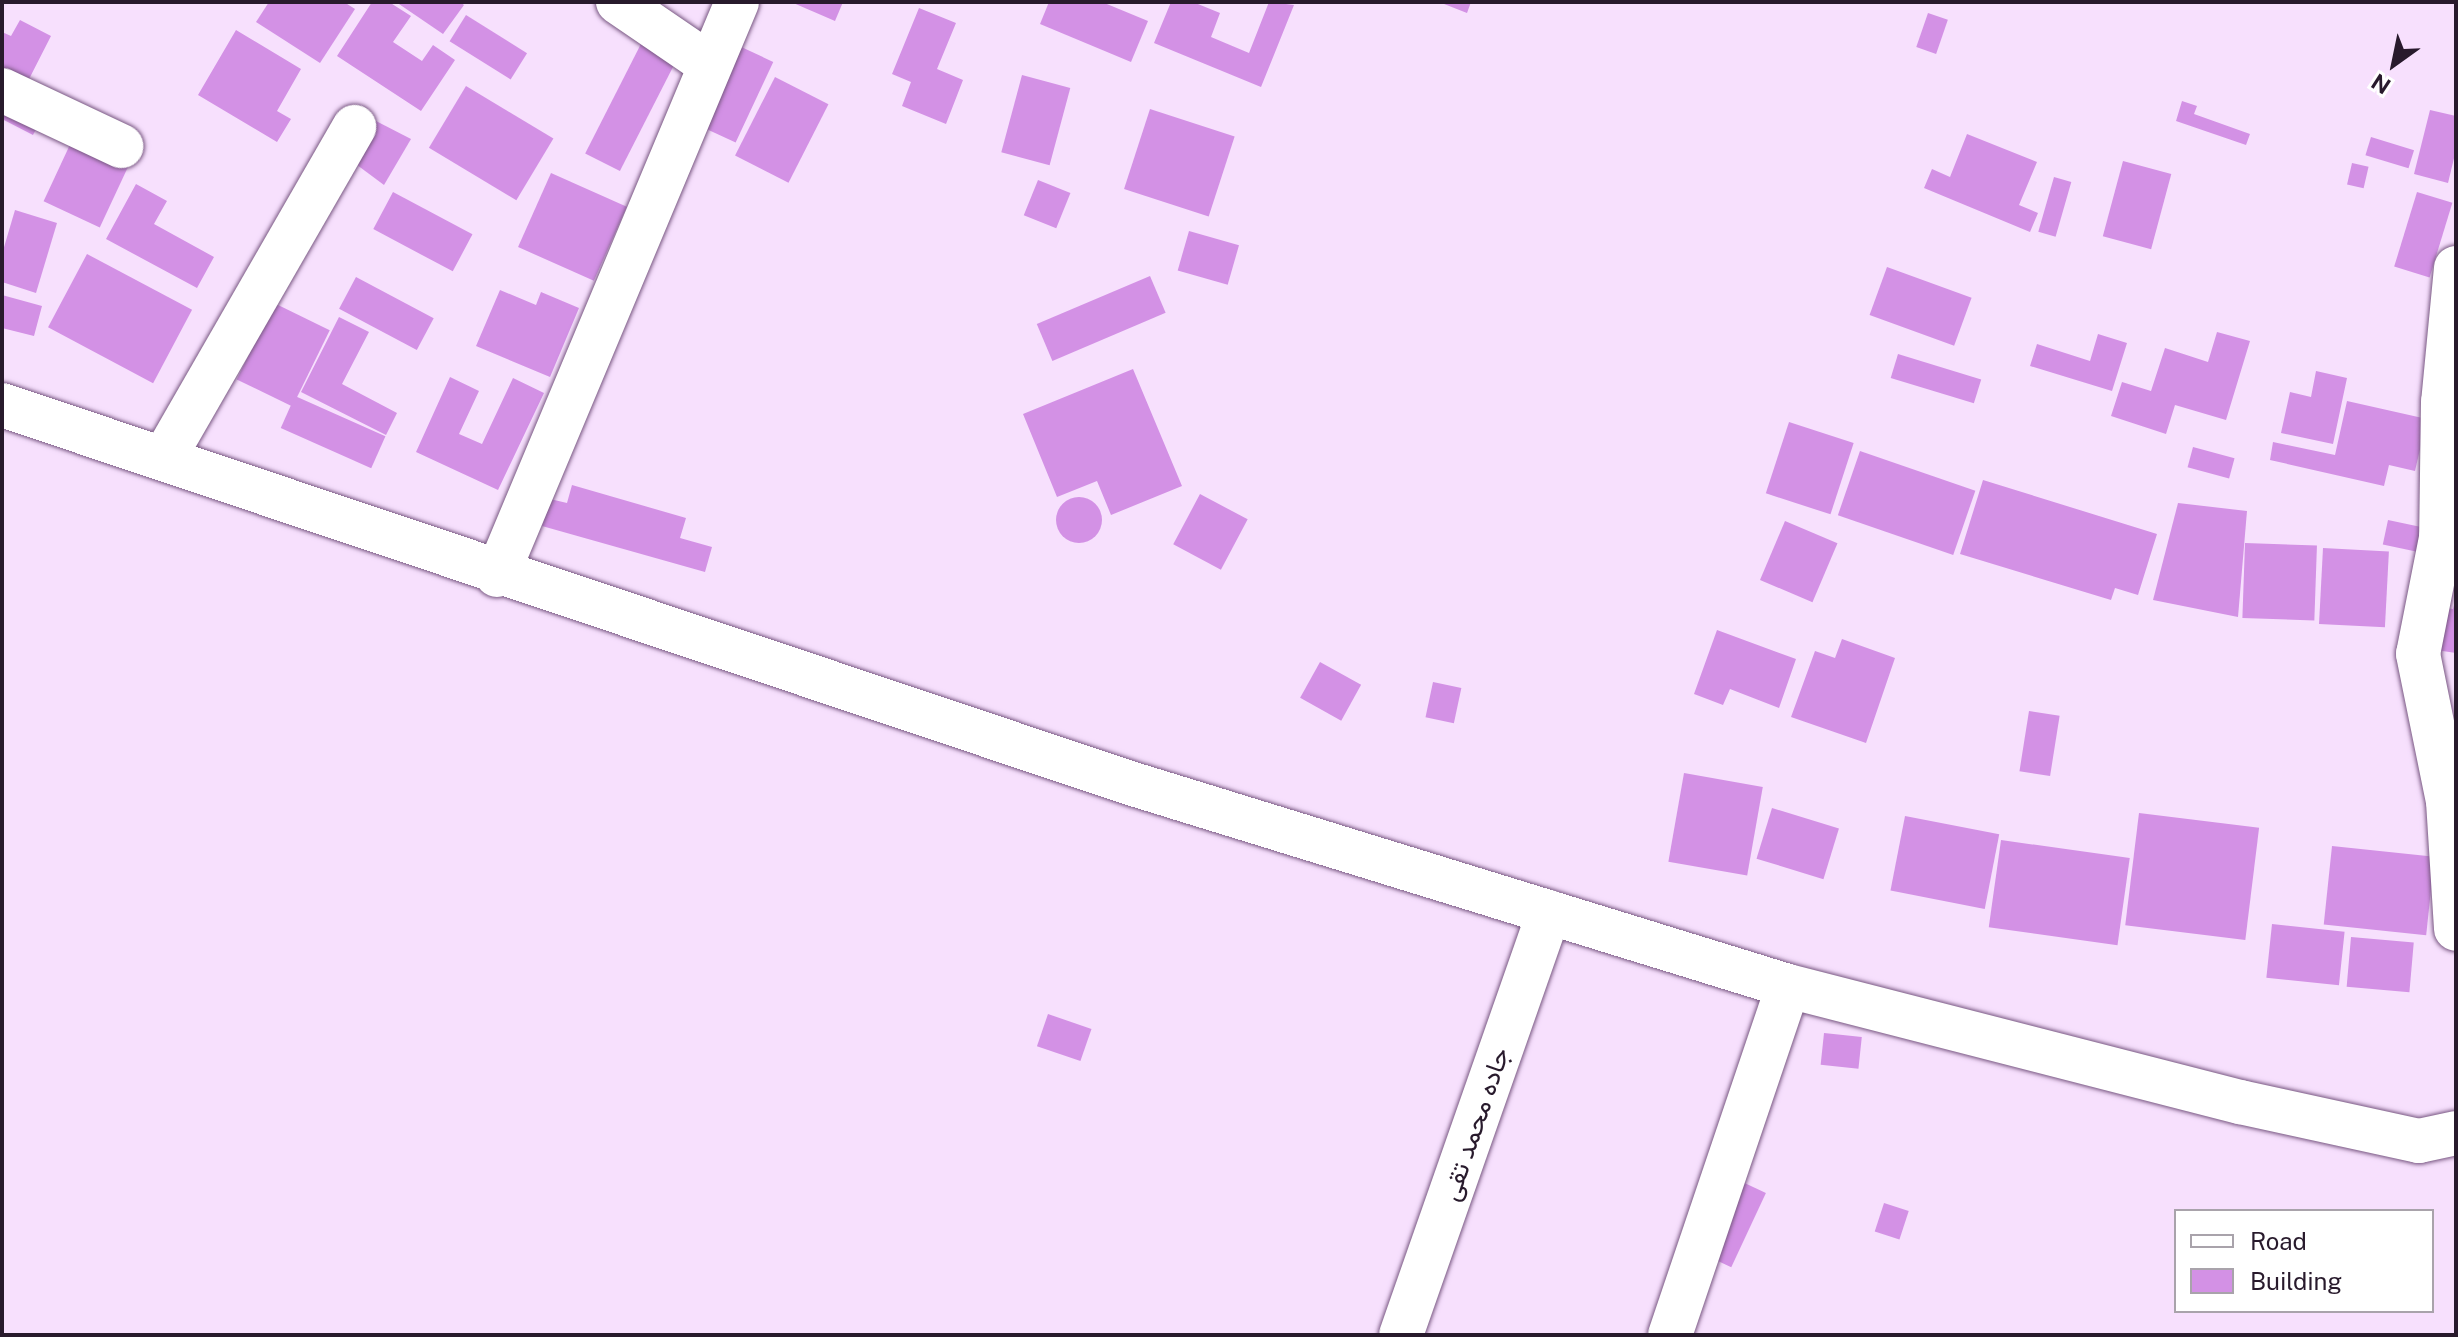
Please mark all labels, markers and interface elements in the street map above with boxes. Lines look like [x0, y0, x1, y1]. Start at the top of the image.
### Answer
north arrow [2354, 24, 2434, 104]
text: N [2367, 69, 2395, 100]
street label: جاده محمد تقی [1434, 1043, 1516, 1205]
legend [2174, 1209, 2434, 1313]
text: Road [2250, 1227, 2307, 1255]
text: Building [2250, 1267, 2342, 1295]

